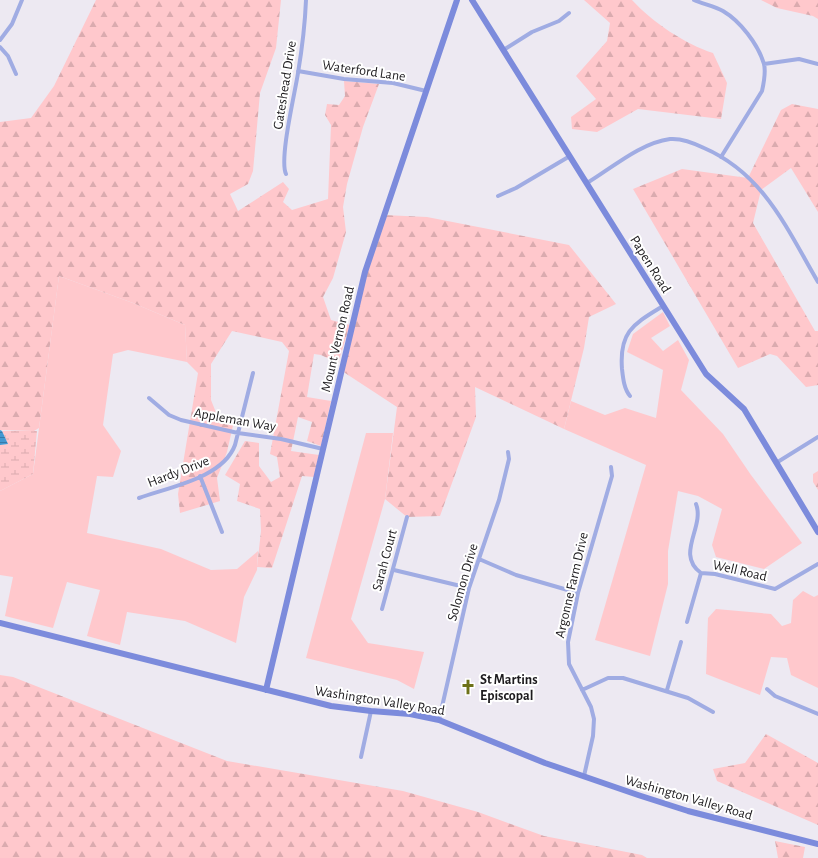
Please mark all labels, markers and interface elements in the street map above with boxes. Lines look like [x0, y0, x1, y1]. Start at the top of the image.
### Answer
street label: Gateshead Drive [271, 40, 299, 130]
street label: Waterford Lane [321, 58, 406, 84]
street label: Papen Road [627, 234, 673, 296]
street label: Mount Vernon Road [319, 285, 357, 394]
street label: Appleman Way [193, 406, 277, 434]
street label: Hardy Drive [146, 454, 211, 490]
street label: Sarah Court [370, 528, 400, 592]
street label: Argonne Farm Drive [553, 531, 591, 640]
street label: Solomon Drive [445, 542, 481, 623]
street label: Well Road [711, 558, 768, 584]
place label: St Martins Episcopal [480, 673, 538, 703]
church icon: St Martins Episcopal [459, 678, 477, 696]
street label: Washington Valley Road [314, 684, 446, 718]
street label: Washington Valley Road [623, 773, 754, 823]

